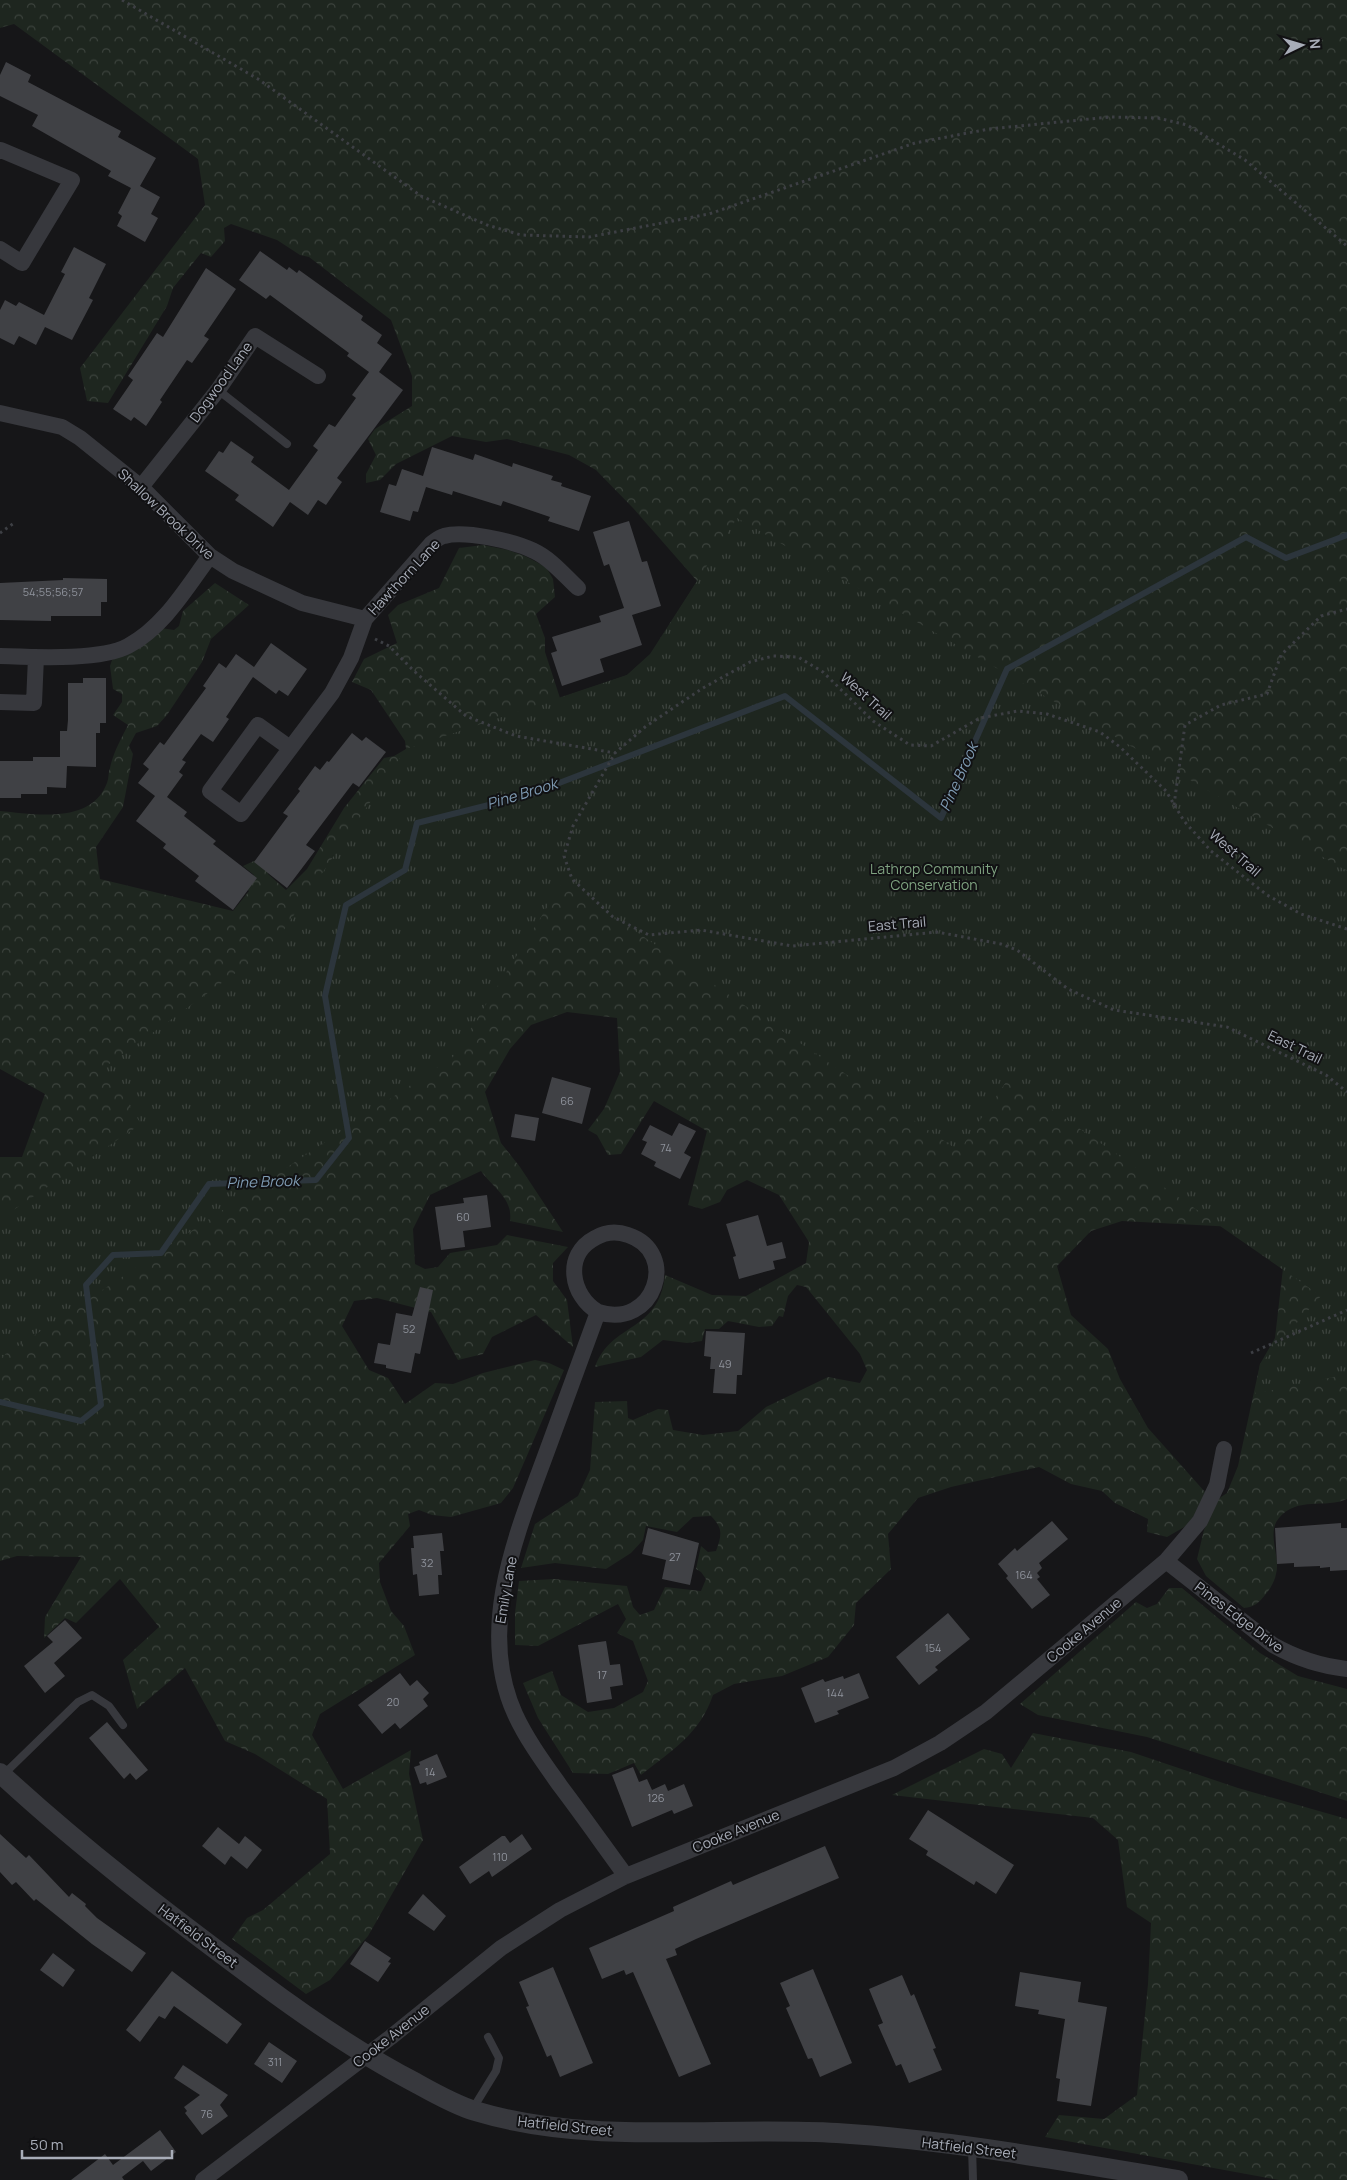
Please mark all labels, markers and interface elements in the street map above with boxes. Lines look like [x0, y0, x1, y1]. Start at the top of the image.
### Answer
north arrow [1277, 20, 1327, 70]
text: N [1306, 38, 1325, 50]
street label: Dogwood Lane [185, 338, 256, 426]
street label: Shallow Brook Drive [114, 464, 219, 563]
street label: Hawthorn Lane [363, 534, 444, 619]
house number: 54;55;56;57 [23, 584, 83, 599]
street label: West Trail [837, 668, 896, 724]
water label: Pine Brook [934, 737, 984, 814]
water label: Pine Brook [484, 772, 562, 814]
street label: West Trail [1205, 825, 1265, 880]
park label: Lathrop Community Conservation [870, 859, 999, 894]
street label: East Trail [867, 911, 927, 936]
street label: East Trail [1265, 1025, 1326, 1068]
house number: 66 [560, 1093, 574, 1108]
house number: 74 [660, 1140, 672, 1155]
water label: Pine Brook [226, 1170, 302, 1193]
house number: 60 [456, 1209, 470, 1224]
house number: 52 [403, 1321, 415, 1336]
house number: 49 [718, 1356, 732, 1371]
house number: 27 [669, 1549, 681, 1564]
house number: 32 [421, 1555, 433, 1570]
street label: Emily Lane [490, 1555, 521, 1625]
house number: 164 [1015, 1567, 1033, 1582]
street label: Pines Edge Drive [1191, 1577, 1288, 1656]
street label: Cooke Avenue [1042, 1593, 1125, 1667]
house number: 154 [924, 1640, 942, 1655]
house number: 17 [597, 1667, 607, 1682]
house number: 144 [826, 1685, 844, 1700]
house number: 20 [387, 1694, 399, 1709]
house number: 14 [425, 1764, 435, 1779]
house number: 126 [647, 1790, 665, 1805]
street label: Cooke Avenue [689, 1804, 782, 1857]
house number: 110 [492, 1849, 508, 1864]
street label: Hatfield Street [155, 1899, 242, 1972]
street label: Cooke Avenue [348, 2000, 433, 2072]
house number: 311 [268, 2054, 282, 2069]
house number: 76 [201, 2106, 213, 2121]
street label: Hatfield Street [517, 2111, 614, 2140]
scale bar [22, 2128, 172, 2160]
street label: Hatfield Street [921, 2132, 1018, 2163]
text: 50 m [30, 2134, 64, 2155]

